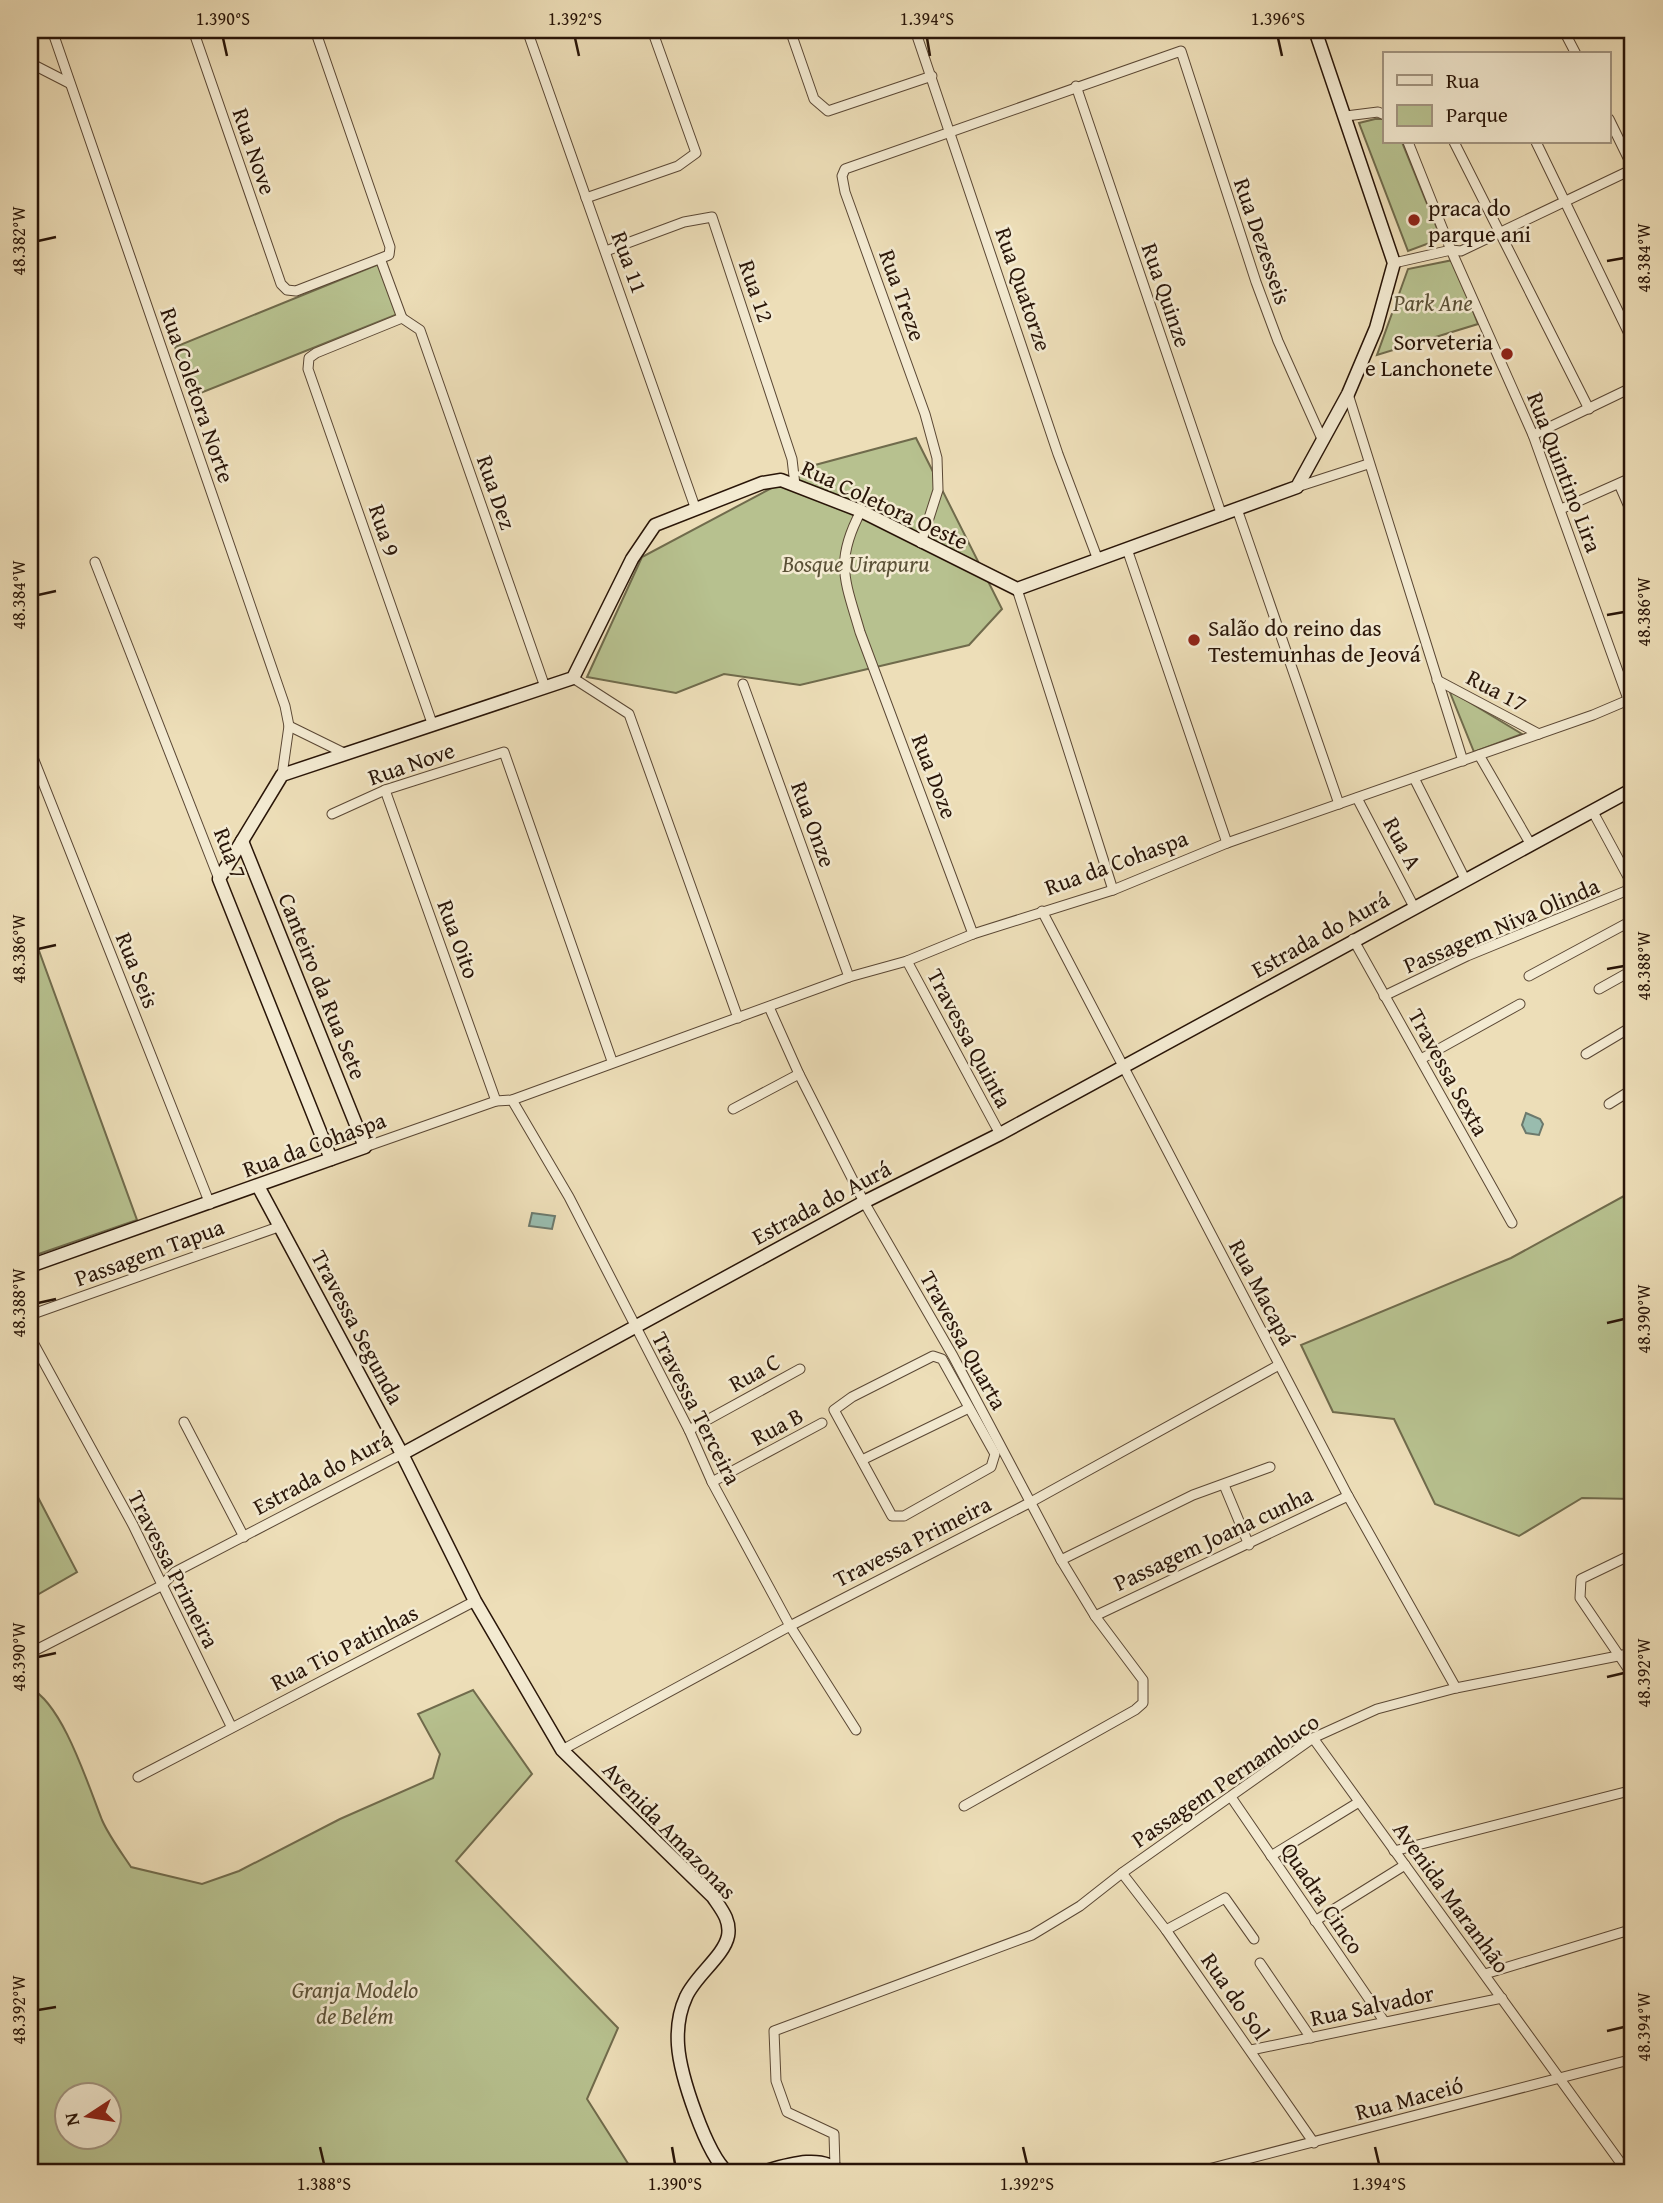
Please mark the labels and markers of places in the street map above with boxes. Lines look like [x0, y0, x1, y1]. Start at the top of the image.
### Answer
place label: praca do parque ani [1428, 191, 1531, 250]
marker: praca do parque ani [1406, 212, 1422, 228]
place label: Sorveteria e Lanchonete [1365, 325, 1493, 384]
marker: Sorveteria e Lanchonete [1499, 346, 1515, 362]
place label: Salão do reino das Testemunhas de Jeová [1208, 611, 1421, 670]
marker: Salão do reino das Testemunhas de Jeová [1186, 632, 1202, 648]

